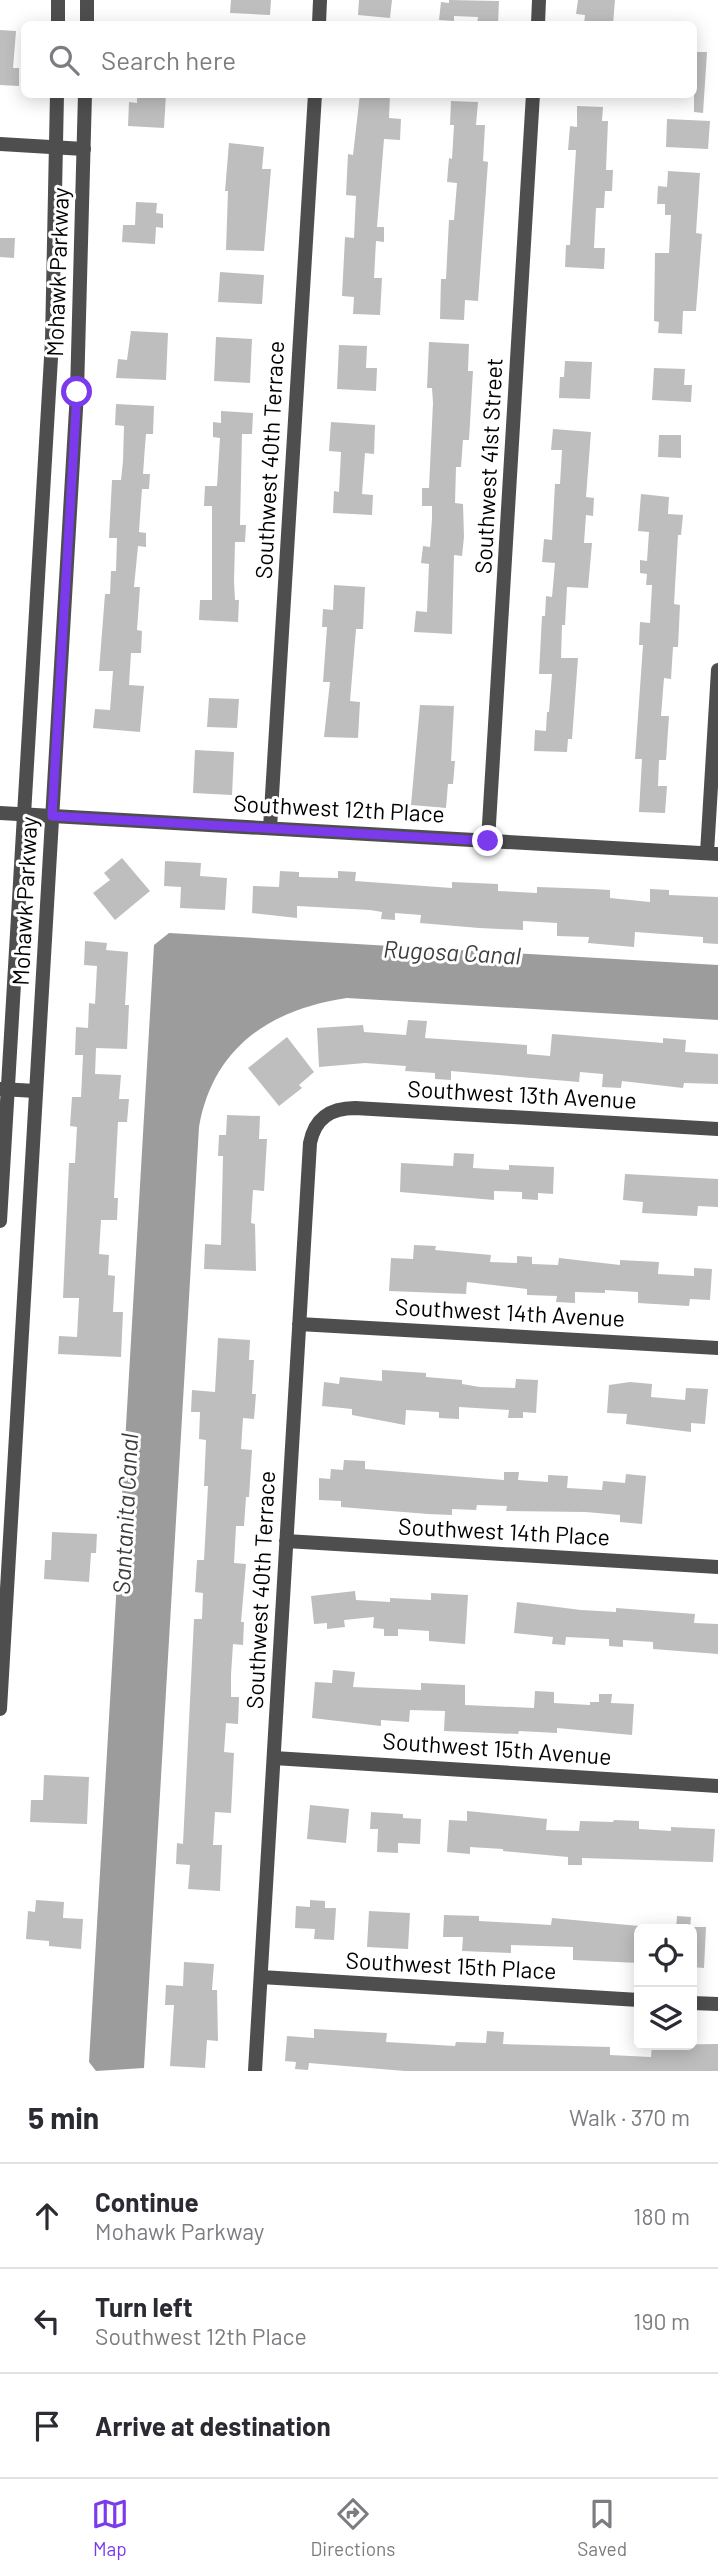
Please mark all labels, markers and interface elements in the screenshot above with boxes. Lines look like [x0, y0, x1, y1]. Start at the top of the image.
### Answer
search box [21, 21, 697, 98]
icon: search [45, 41, 83, 79]
text: Search here [101, 44, 236, 75]
street label: Mohawk Parkway [40, 186, 74, 357]
street label: Southwest 40th Terrace [249, 340, 289, 580]
street label: Southwest 41st Street [468, 357, 508, 575]
route start [61, 376, 92, 407]
street label: Southwest 12th Place [233, 788, 445, 828]
street label: Mohawk Parkway [6, 815, 42, 986]
route end [472, 825, 503, 856]
water label: Rugosa Canal [383, 933, 522, 970]
street label: Southwest 13th Avenue [407, 1074, 637, 1114]
street label: Southwest 14th Avenue [394, 1292, 626, 1332]
water label: Santanita Canal [106, 1432, 143, 1595]
street label: Southwest 40th Terrace [240, 1470, 280, 1710]
street label: Southwest 14th Place [397, 1511, 611, 1551]
street label: Southwest 15th Avenue [382, 1726, 612, 1770]
map controls [634, 1924, 697, 2050]
button: locate [634, 1924, 697, 1987]
street label: Southwest 15th Place [345, 1945, 557, 1985]
button: layers [634, 1987, 697, 2050]
text: 5 min [28, 2099, 99, 2135]
text: Walk · 370 m [569, 2103, 690, 2131]
text: Continue [95, 2186, 199, 2217]
icon: ahead [28, 2197, 66, 2235]
text: 180 m [633, 2202, 690, 2230]
text: Mohawk Parkway [95, 2217, 264, 2245]
text: Turn left [95, 2291, 193, 2322]
icon: left [28, 2302, 66, 2340]
text: 190 m [633, 2307, 690, 2335]
text: Southwest 12th Place [95, 2322, 307, 2350]
icon: arrive [28, 2407, 66, 2445]
text: Arrive at destination [95, 2410, 331, 2441]
tab: Map [91, 2495, 129, 2560]
tab: Directions [311, 2495, 396, 2560]
tab: Saved [577, 2495, 627, 2560]

